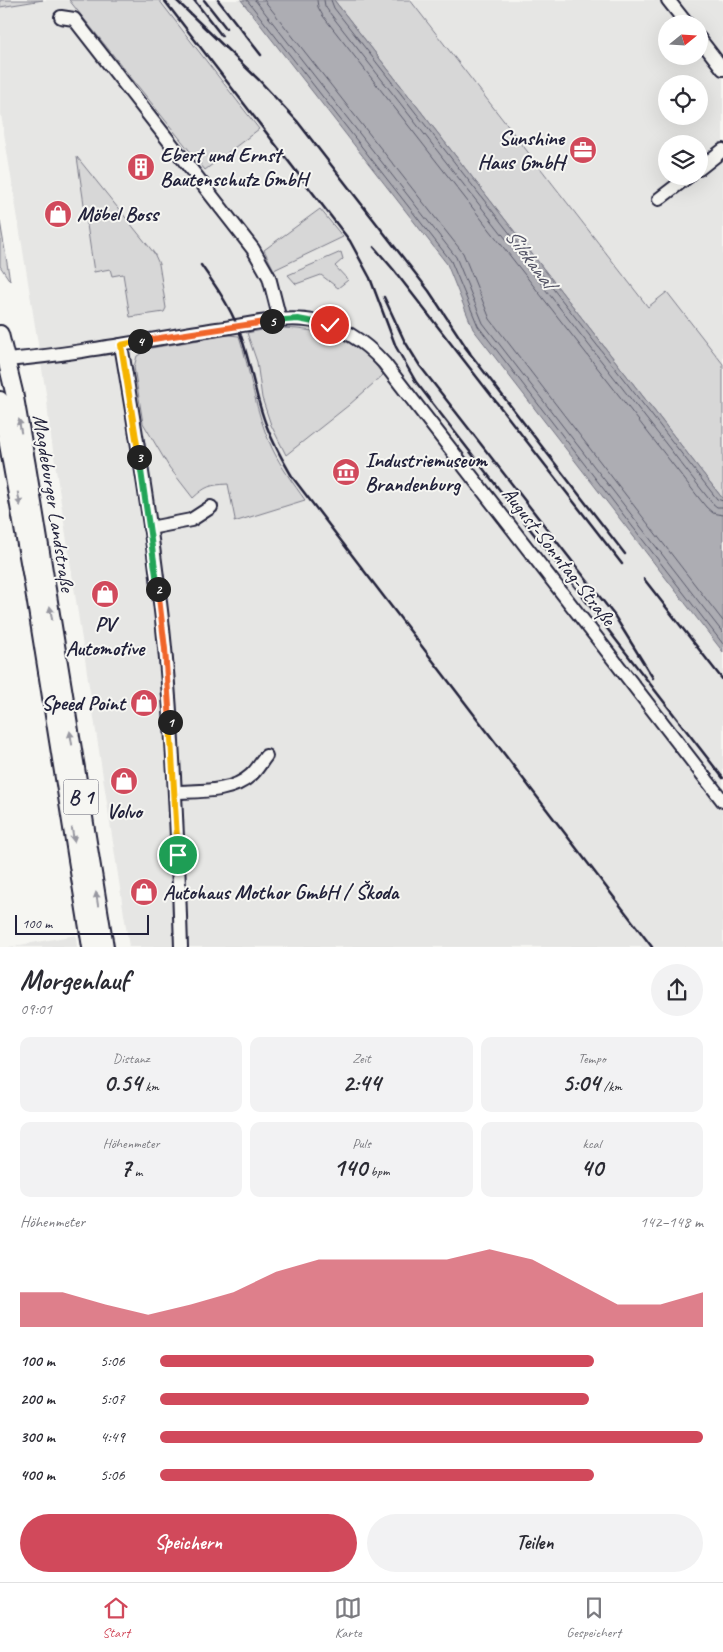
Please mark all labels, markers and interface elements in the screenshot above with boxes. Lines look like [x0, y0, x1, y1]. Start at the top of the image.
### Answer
north arrow [658, 15, 708, 65]
map controls [658, 15, 708, 185]
button: locate [658, 75, 708, 125]
place label: Sunshine Haus GmbH [478, 125, 568, 175]
office icon: Sunshine Haus GmbH [568, 135, 598, 165]
button: layers [658, 135, 708, 185]
place label: Ebert und Ernst Bautenschutz GmbH [160, 142, 311, 192]
building icon: Ebert und Ernst Bautenschutz GmbH [126, 152, 156, 182]
shop icon: Möbel Boss [43, 199, 73, 229]
place label: Möbel Boss [77, 201, 161, 227]
water label: Silokanal [499, 223, 566, 299]
pin [309, 304, 351, 346]
pin: 5 [260, 308, 284, 334]
icon: check [316, 311, 344, 339]
text: 5 [269, 313, 276, 330]
pin: 4 [128, 328, 152, 354]
text: 4 [137, 333, 144, 350]
street label: Magdeburger Landstraße [27, 413, 81, 595]
one-way arrow [16, 417, 24, 433]
pin: 3 [126, 444, 152, 470]
place label: Industriemuseum Brandenburg [365, 447, 488, 497]
text: 3 [136, 449, 143, 466]
museum icon: Industriemuseum Brandenburg [331, 457, 361, 487]
street label: August-Sonntag-Straße [496, 481, 623, 633]
one-way arrow [15, 492, 23, 508]
pin: 2 [146, 576, 170, 602]
shop icon: PV Automotive [90, 579, 120, 609]
text: 2 [155, 581, 162, 598]
one-way arrow [47, 605, 55, 621]
place label: PV Automotive [66, 611, 146, 661]
shop icon: Speed Point [129, 688, 159, 718]
place label: Speed Point [41, 690, 127, 716]
pin: 1 [158, 710, 182, 734]
text: 1 [167, 714, 174, 731]
one-way arrow [67, 730, 75, 746]
shop icon: Volvo [109, 766, 139, 796]
road number: B 1 [64, 780, 98, 814]
place label: Volvo [106, 798, 144, 824]
one-way arrow [70, 828, 78, 844]
pin [157, 834, 199, 876]
icon: arrive [164, 841, 192, 869]
shop icon: Autohaus Mothor GmbH / Škoda [129, 877, 159, 907]
place label: Autohaus Mothor GmbH / Škoda [163, 879, 400, 905]
one-way arrow [93, 891, 101, 907]
scale bar [15, 912, 149, 935]
text: 100 m [22, 915, 52, 932]
text: Morgenlauf [20, 962, 129, 997]
button: share [651, 964, 703, 1016]
text: 09:01 [20, 999, 52, 1019]
text: Distanz [113, 1050, 149, 1067]
text: Zeit [352, 1050, 371, 1067]
text: Tempo [578, 1050, 606, 1067]
text: 0.54 [103, 1067, 142, 1099]
text: 2:44 [342, 1067, 381, 1099]
text: 5:04 [562, 1067, 600, 1099]
text: km [142, 1078, 159, 1095]
text: /km [600, 1078, 622, 1095]
text: Höhenmeter [103, 1135, 160, 1152]
text: Puls [352, 1135, 371, 1152]
text: kcal [583, 1135, 601, 1152]
text: 7 [120, 1152, 131, 1184]
text: 140 [333, 1152, 367, 1184]
text: 40 [581, 1152, 603, 1184]
text: m [131, 1163, 142, 1180]
text: bpm [367, 1163, 390, 1180]
text: Höhenmeter [20, 1212, 85, 1232]
text: 142–148 m [640, 1212, 703, 1232]
text: 100 m [20, 1351, 55, 1371]
text: 5:06 [100, 1351, 125, 1371]
text: 200 m [20, 1389, 55, 1409]
text: 5:07 [100, 1389, 125, 1409]
text: 300 m [20, 1427, 55, 1447]
text: 4:49 [100, 1427, 125, 1447]
text: 400 m [20, 1465, 55, 1485]
text: 5:06 [100, 1465, 125, 1485]
button: Speichern [20, 1514, 357, 1572]
button: Teilen [367, 1514, 703, 1572]
tab: Start [102, 1594, 130, 1641]
tab: Karte [334, 1594, 362, 1641]
tab: Gespeichert [566, 1594, 621, 1641]

